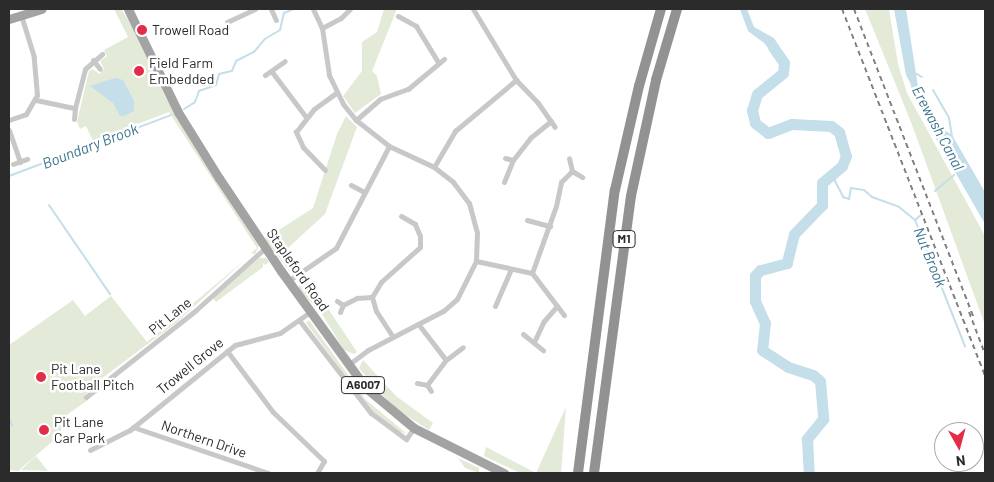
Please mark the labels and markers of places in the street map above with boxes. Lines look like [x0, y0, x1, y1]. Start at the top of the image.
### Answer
place label: Trowell Road [152, 22, 229, 38]
marker: Trowell Road [136, 24, 148, 36]
place label: Field Farm Embedded [149, 55, 214, 88]
marker: Field Farm Embedded [133, 65, 145, 77]
place label: Pit Lane Football Pitch [51, 361, 134, 394]
marker: Pit Lane Football Pitch [35, 371, 47, 383]
place label: Pit Lane Car Park [54, 414, 105, 447]
marker: Pit Lane Car Park [38, 424, 50, 436]

